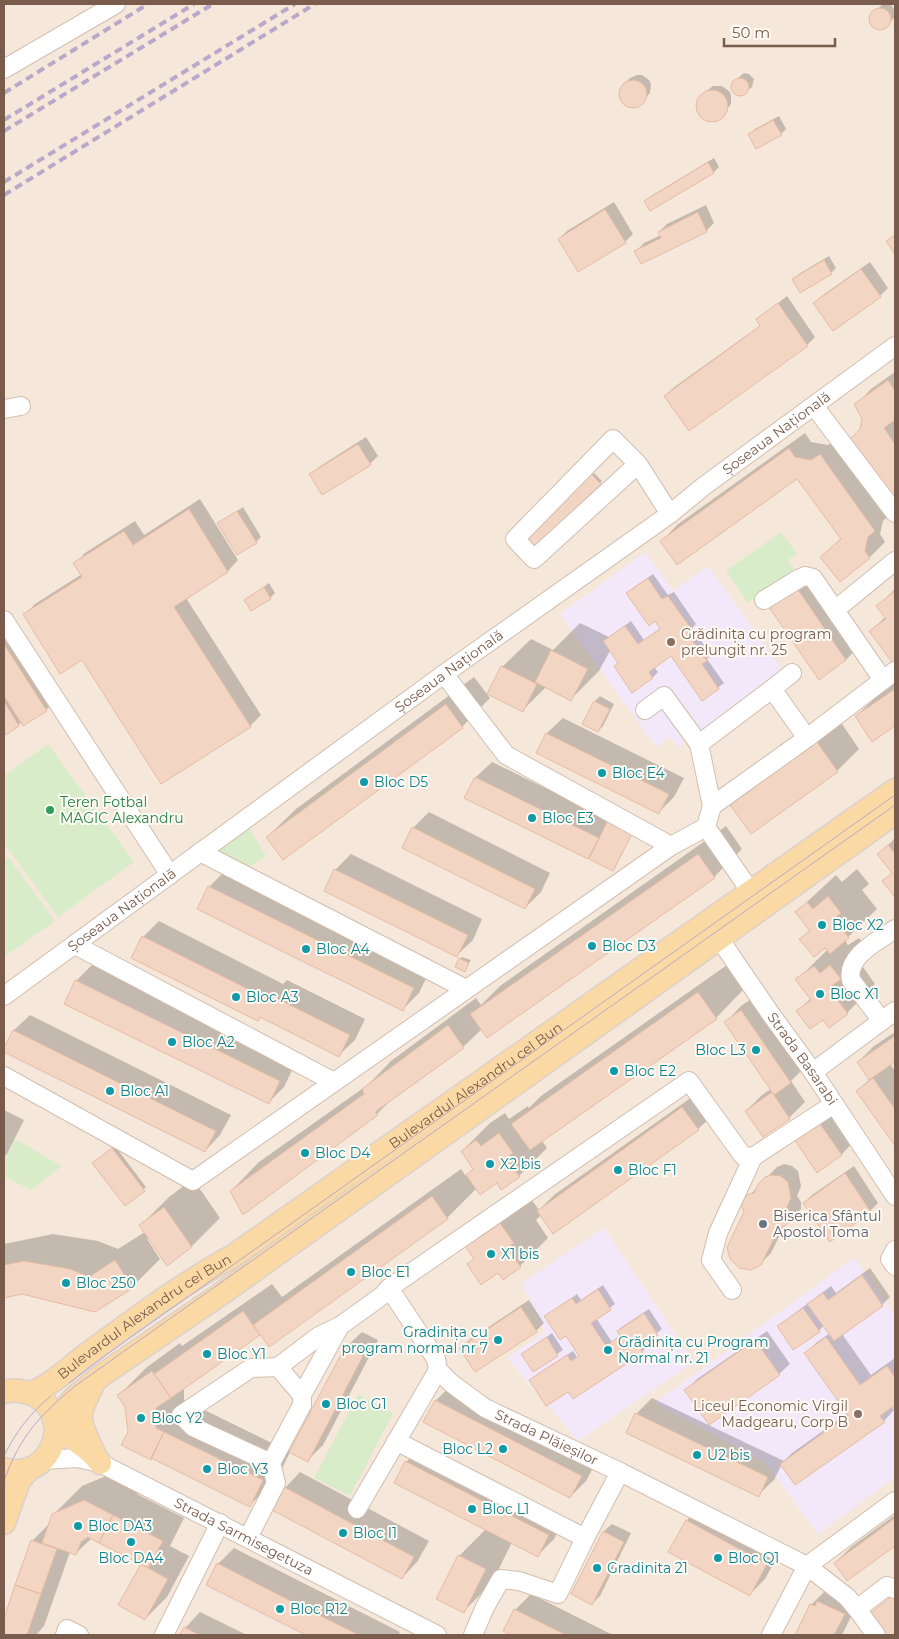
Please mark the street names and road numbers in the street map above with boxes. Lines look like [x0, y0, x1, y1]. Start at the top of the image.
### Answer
street label: Șoseaua Națională [719, 387, 834, 479]
street label: Șoseaua Națională [391, 626, 507, 717]
street label: Șoseaua Națională [64, 864, 180, 956]
street label: Strada Basarabi [763, 1009, 841, 1109]
street label: Bulevardul Alexandru cel Bun [385, 1018, 566, 1152]
street label: Bulevardul Alexandru cel Bun [54, 1250, 234, 1383]
street label: Strada Plăieșilor [492, 1405, 602, 1470]
street label: Strada Sarmisegetuza [171, 1493, 316, 1579]

